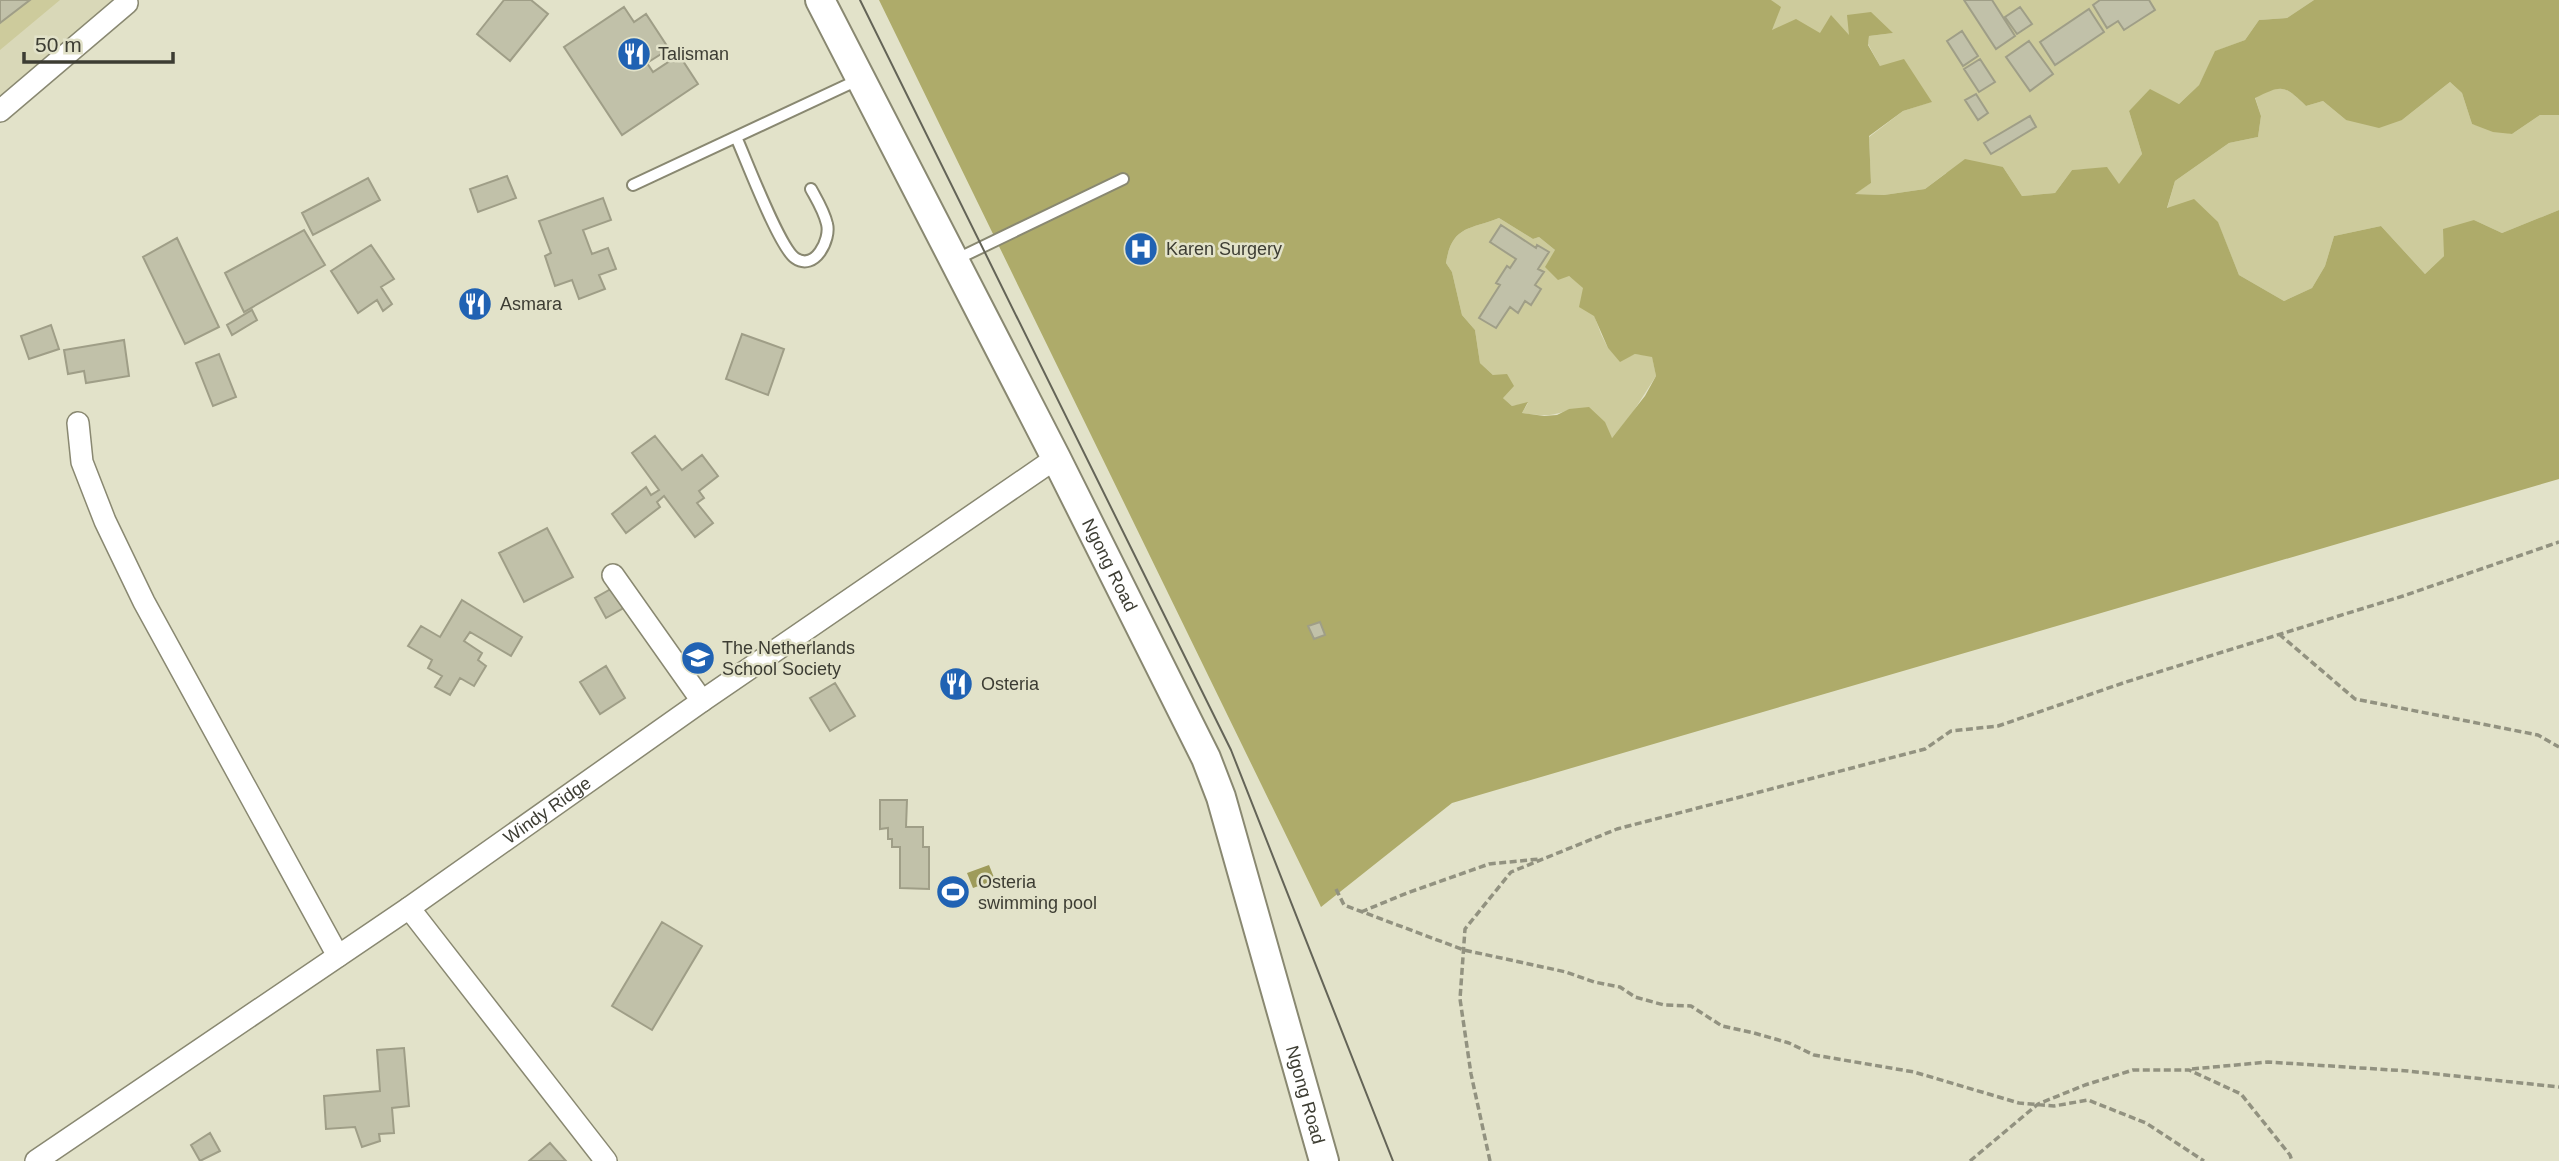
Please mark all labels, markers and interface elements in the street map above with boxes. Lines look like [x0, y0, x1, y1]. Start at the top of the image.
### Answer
scale bar [24, 21, 173, 65]
text: 50 m [35, 33, 82, 56]
restaurant icon: Talisman [615, 35, 653, 73]
place label: Talisman [658, 44, 729, 64]
hospital icon: Karen Surgery [1122, 230, 1160, 268]
place label: Karen Surgery [1166, 239, 1282, 259]
restaurant icon: Asmara [456, 285, 494, 323]
place label: Asmara [500, 294, 563, 314]
street label: Ngong Road [1078, 515, 1141, 615]
place label: The Netherlands School Society [722, 638, 855, 679]
school or university icon: The Netherlands School Society [679, 639, 717, 677]
restaurant icon: Osteria [937, 665, 975, 703]
place label: Osteria [981, 674, 1040, 694]
street label: Windy Ridge [500, 773, 595, 848]
place label: Osteria swimming pool [978, 872, 1097, 913]
sports icon: Osteria swimming pool [934, 873, 972, 911]
street label: Ngong Road [1282, 1044, 1329, 1146]

